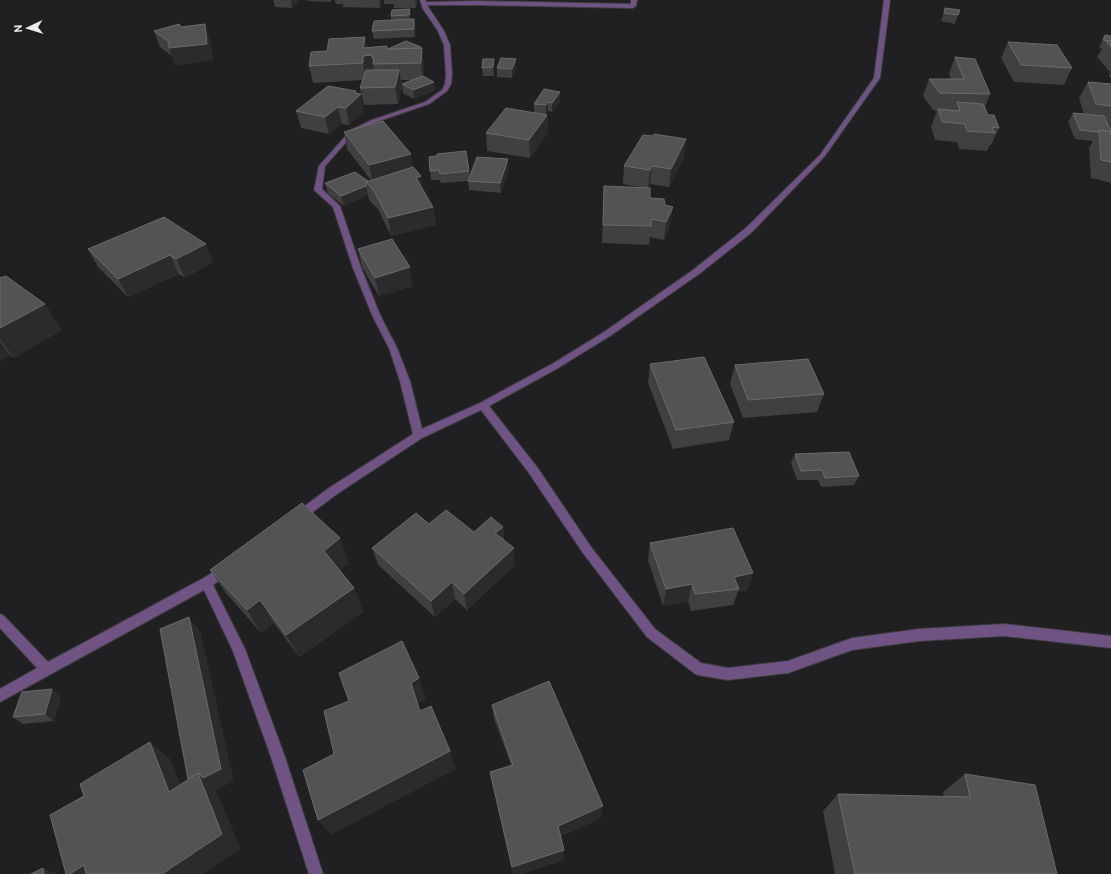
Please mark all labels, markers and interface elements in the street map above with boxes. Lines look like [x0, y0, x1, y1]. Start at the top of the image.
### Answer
north arrow [8, 8, 48, 48]
text: N [12, 24, 26, 33]

